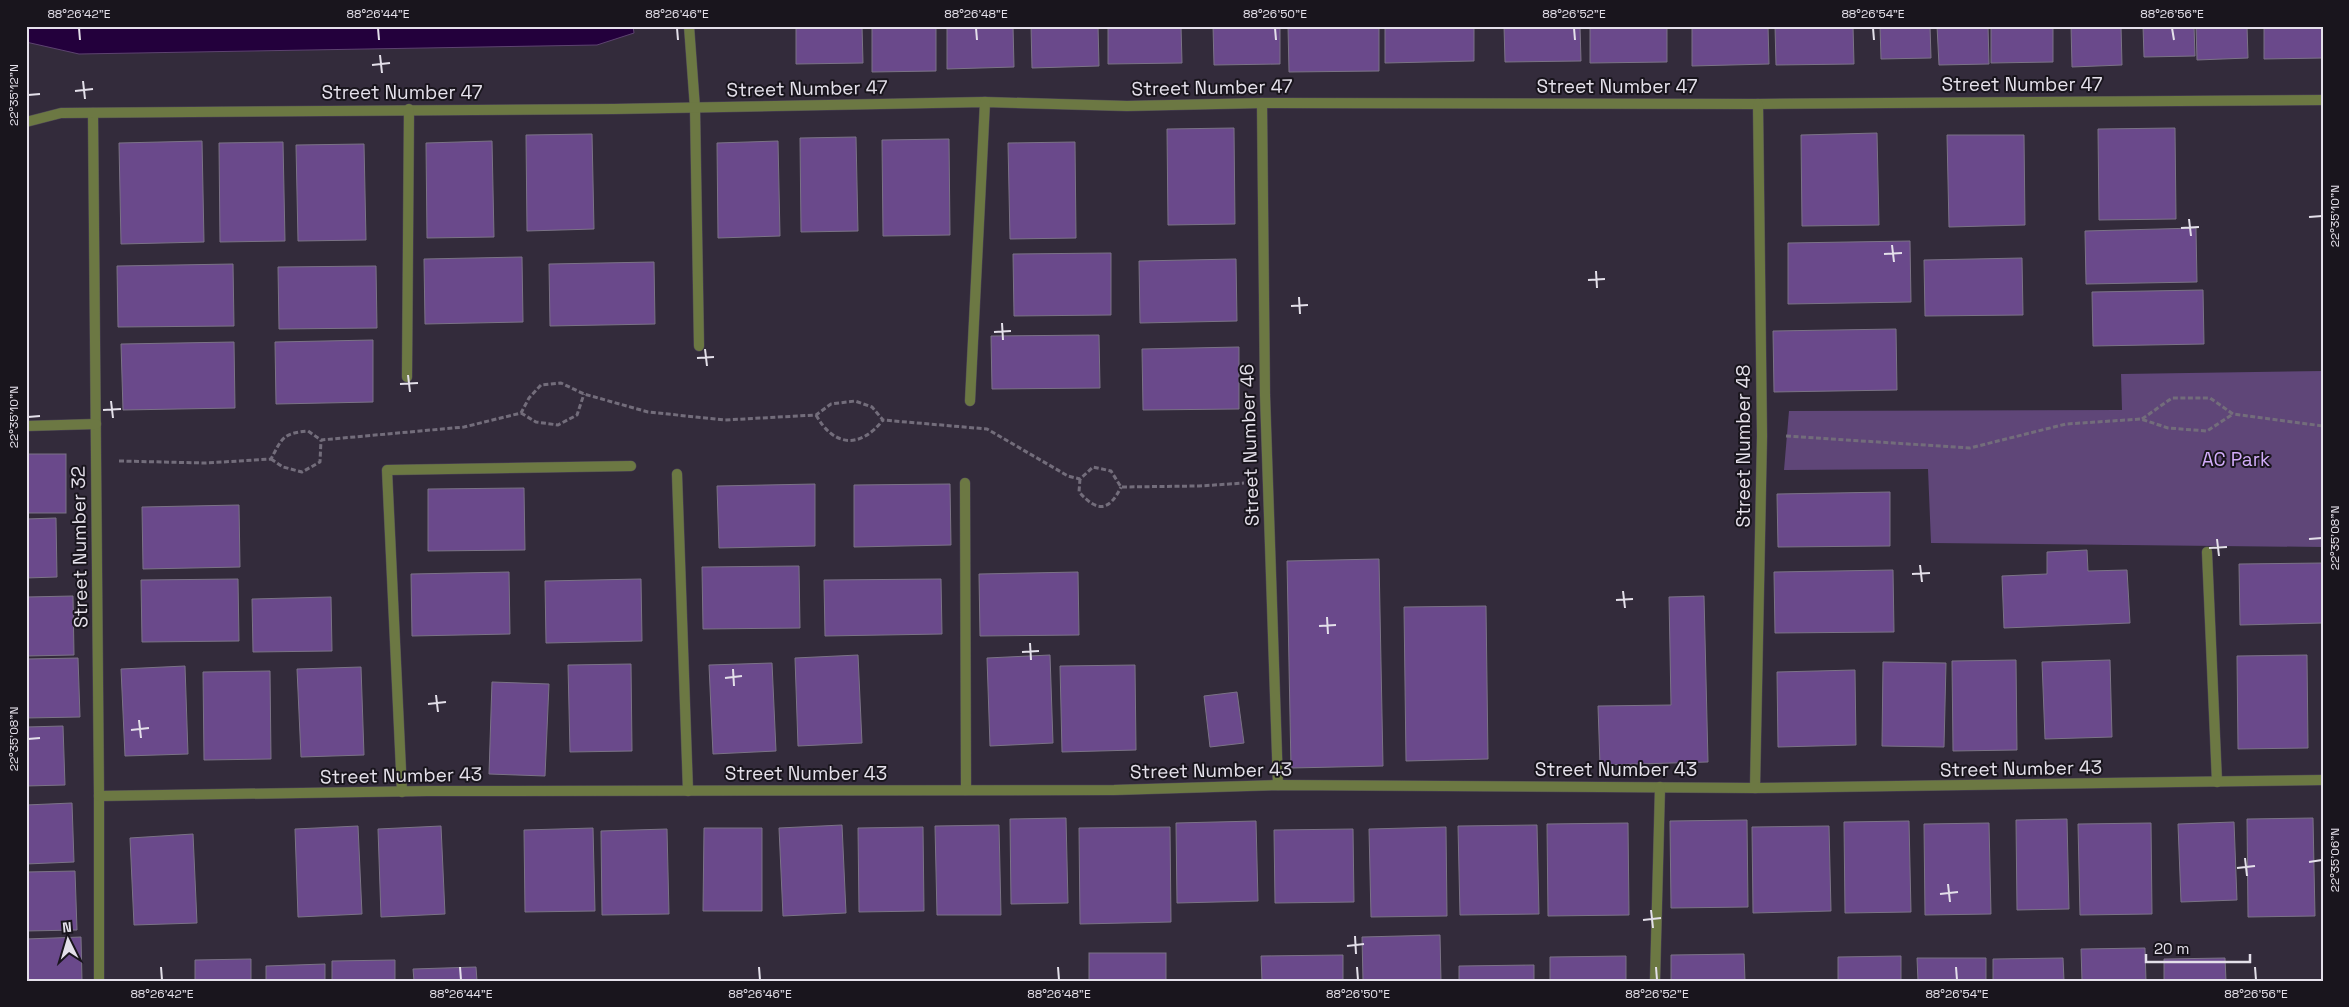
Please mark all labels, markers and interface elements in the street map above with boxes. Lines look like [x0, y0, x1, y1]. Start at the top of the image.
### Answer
text: 88°26'42"E [47, 6, 111, 22]
text: 88°26'44"E [346, 6, 410, 22]
text: 88°26'46"E [645, 6, 709, 22]
text: 88°26'48"E [944, 6, 1008, 22]
text: 88°26'50"E [1243, 6, 1307, 22]
text: 88°26'52"E [1542, 6, 1606, 22]
text: 88°26'54"E [1841, 6, 1905, 22]
text: 88°26'56"E [2140, 6, 2204, 22]
text: 22°35'12"N [6, 64, 22, 126]
street label: Street Number 47 [1941, 72, 2103, 97]
street label: Street Number 47 [1131, 74, 1293, 101]
street label: Street Number 47 [1536, 74, 1698, 99]
street label: Street Number 47 [726, 75, 888, 102]
street label: Street Number 47 [321, 80, 483, 105]
text: 22°35'10"N [2327, 185, 2343, 247]
street label: Street Number 46 [1234, 363, 1265, 527]
street label: Street Number 48 [1731, 365, 1756, 527]
text: 22°35'10"N [6, 386, 22, 448]
park label: AC Park [2202, 447, 2270, 472]
street label: Street Number 32 [66, 466, 93, 628]
text: 22°35'08"N [2327, 506, 2343, 570]
text: 22°35'08"N [6, 707, 22, 771]
street label: Street Number 43 [1940, 755, 2102, 782]
street label: Street Number 43 [1130, 757, 1292, 784]
street label: Street Number 43 [1535, 757, 1697, 782]
street label: Street Number 43 [725, 761, 887, 786]
street label: Street Number 43 [320, 762, 482, 789]
text: 22°35'06"N [2327, 828, 2343, 892]
north arrow [42, 914, 92, 964]
text: N [61, 918, 72, 936]
scale bar [2146, 932, 2250, 964]
text: 20 m [2154, 939, 2189, 958]
text: 88°26'42"E [130, 986, 194, 1002]
text: 88°26'44"E [429, 986, 493, 1002]
text: 88°26'46"E [728, 986, 792, 1002]
text: 88°26'48"E [1027, 986, 1091, 1002]
text: 88°26'50"E [1326, 986, 1390, 1002]
text: 88°26'52"E [1625, 986, 1689, 1002]
text: 88°26'54"E [1925, 986, 1989, 1002]
text: 88°26'56"E [2224, 986, 2288, 1002]

